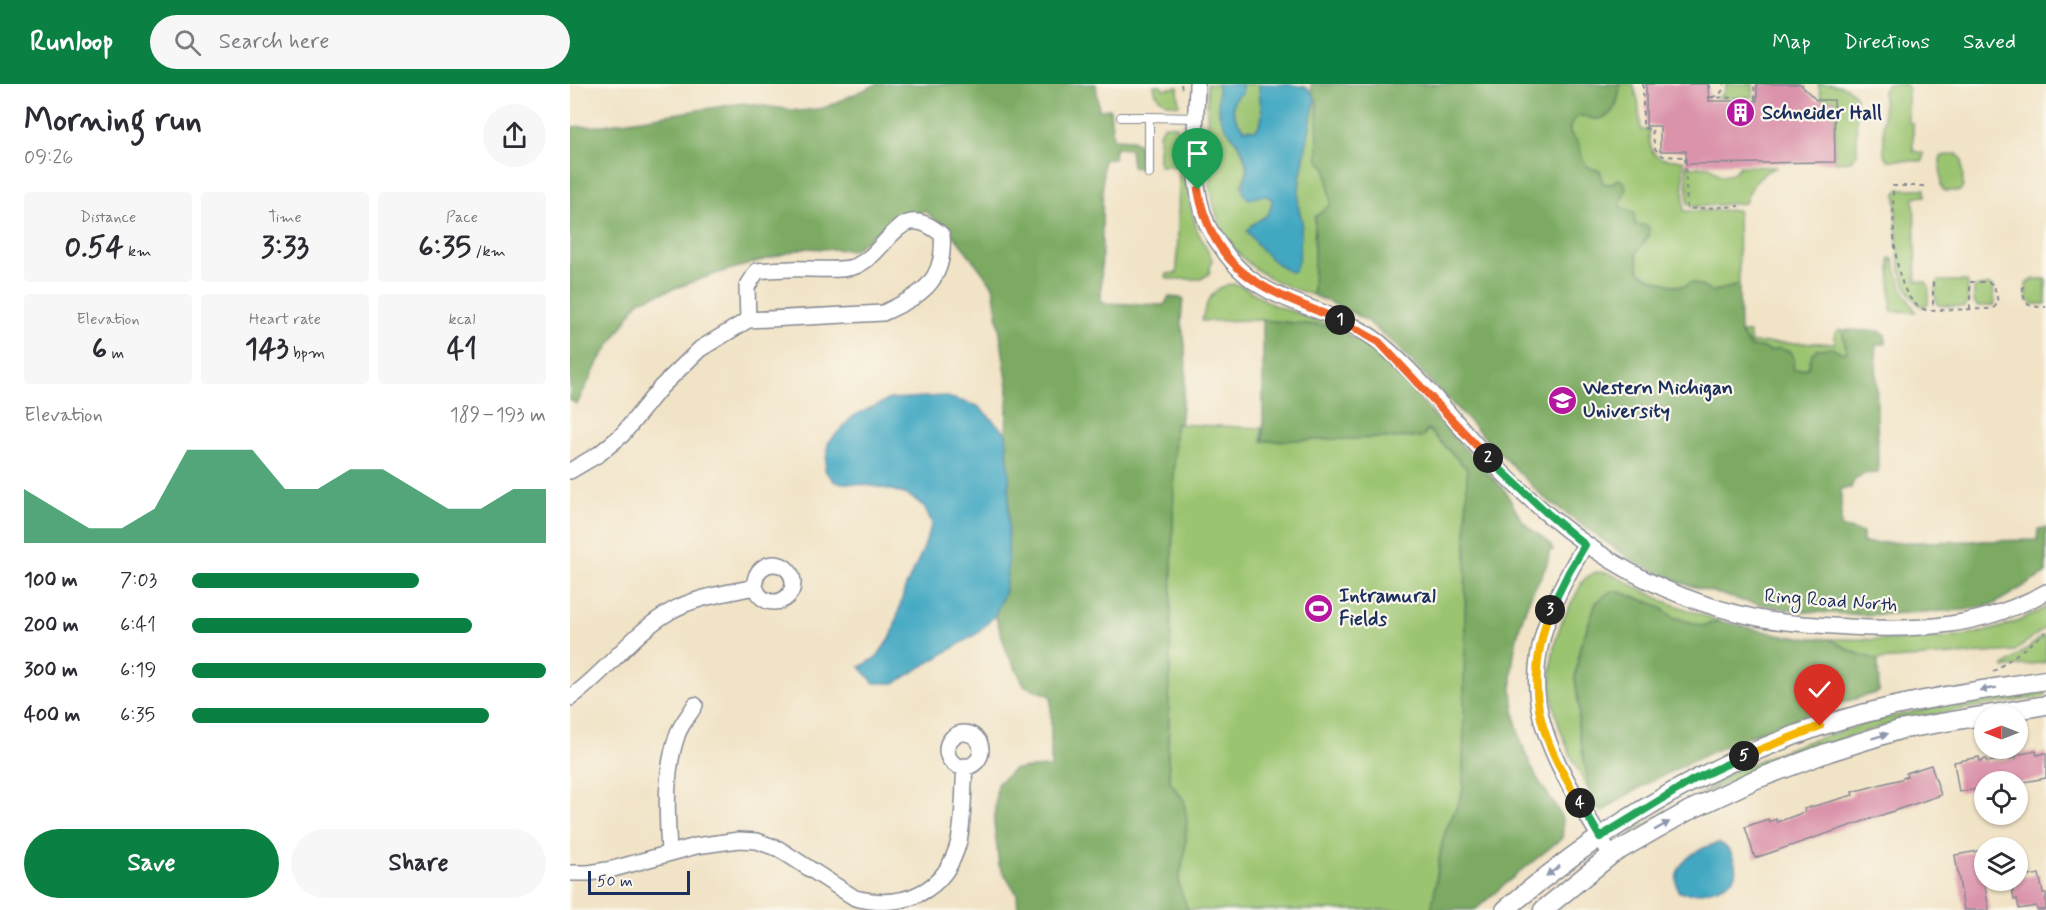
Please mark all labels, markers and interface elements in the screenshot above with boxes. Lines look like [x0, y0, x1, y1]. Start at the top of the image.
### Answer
search box [150, 15, 570, 69]
text: Runloop [30, 24, 114, 61]
icon: search [171, 26, 204, 59]
text: Search here [219, 28, 329, 56]
text: Map [1772, 28, 1811, 56]
text: Directions [1844, 28, 1930, 56]
text: Saved [1963, 28, 2016, 56]
building icon: Schneider Hall [1725, 97, 1757, 129]
text: Morning run [24, 99, 202, 143]
place label: Schneider Hall [1762, 100, 1882, 127]
button: share [483, 104, 546, 167]
pin [1172, 128, 1223, 190]
icon: arrive [1181, 137, 1214, 170]
text: 09:26 [24, 144, 73, 171]
text: Distance [80, 207, 136, 228]
text: Time [268, 207, 302, 228]
text: Pace [446, 207, 478, 228]
text: 0.54 [65, 228, 124, 267]
text: 3:33 [261, 228, 309, 267]
text: 6:35 [418, 228, 471, 267]
text: km [124, 241, 151, 262]
text: /km [471, 241, 506, 262]
pin: 1 [1325, 305, 1355, 335]
text: Elevation [77, 309, 140, 330]
text: Heart rate [249, 309, 321, 330]
text: kcal [449, 309, 475, 330]
text: 1 [1336, 309, 1344, 330]
text: 6 [92, 330, 107, 369]
text: 143 [245, 330, 289, 369]
text: 41 [447, 330, 477, 369]
text: m [107, 343, 124, 364]
text: bpm [289, 343, 325, 364]
place label: Western Michigan University [1582, 375, 1733, 425]
school or university icon: Western Michigan University [1546, 384, 1578, 416]
text: Elevation [24, 402, 103, 429]
text: 189–193 m [450, 402, 546, 429]
pin: 2 [1473, 443, 1503, 473]
text: 2 [1484, 447, 1492, 468]
text: 100 m [24, 567, 78, 594]
text: 7:03 [120, 567, 157, 594]
place label: Intramural Fields [1339, 583, 1436, 633]
street label: Ring Road North [1763, 583, 1898, 620]
sports icon: Intramural Fields [1302, 592, 1334, 624]
pin: 3 [1535, 595, 1565, 625]
text: 3 [1546, 599, 1554, 620]
text: 200 m [24, 612, 79, 639]
text: 6:41 [120, 612, 156, 639]
text: 300 m [24, 657, 78, 684]
text: 6:19 [120, 657, 156, 684]
pin [1794, 664, 1845, 726]
icon: check [1803, 673, 1836, 706]
one-way arrow [1979, 684, 1998, 693]
text: 400 m [24, 702, 80, 729]
text: 6:35 [120, 702, 155, 729]
north arrow [1974, 705, 2028, 759]
map controls [1974, 705, 2028, 891]
one-way arrow [1871, 731, 1889, 740]
pin: 5 [1729, 741, 1759, 771]
text: 5 [1739, 745, 1749, 766]
button: locate [1974, 771, 2028, 825]
pin: 4 [1565, 788, 1595, 818]
text: 4 [1575, 792, 1585, 813]
one-way arrow [1654, 821, 1671, 831]
button: Save [24, 829, 279, 898]
button: Share [291, 829, 546, 898]
button: layers [1974, 837, 2028, 891]
one-way arrow [1545, 865, 1560, 877]
scale bar [588, 868, 690, 896]
text: 50 m [597, 871, 633, 892]

